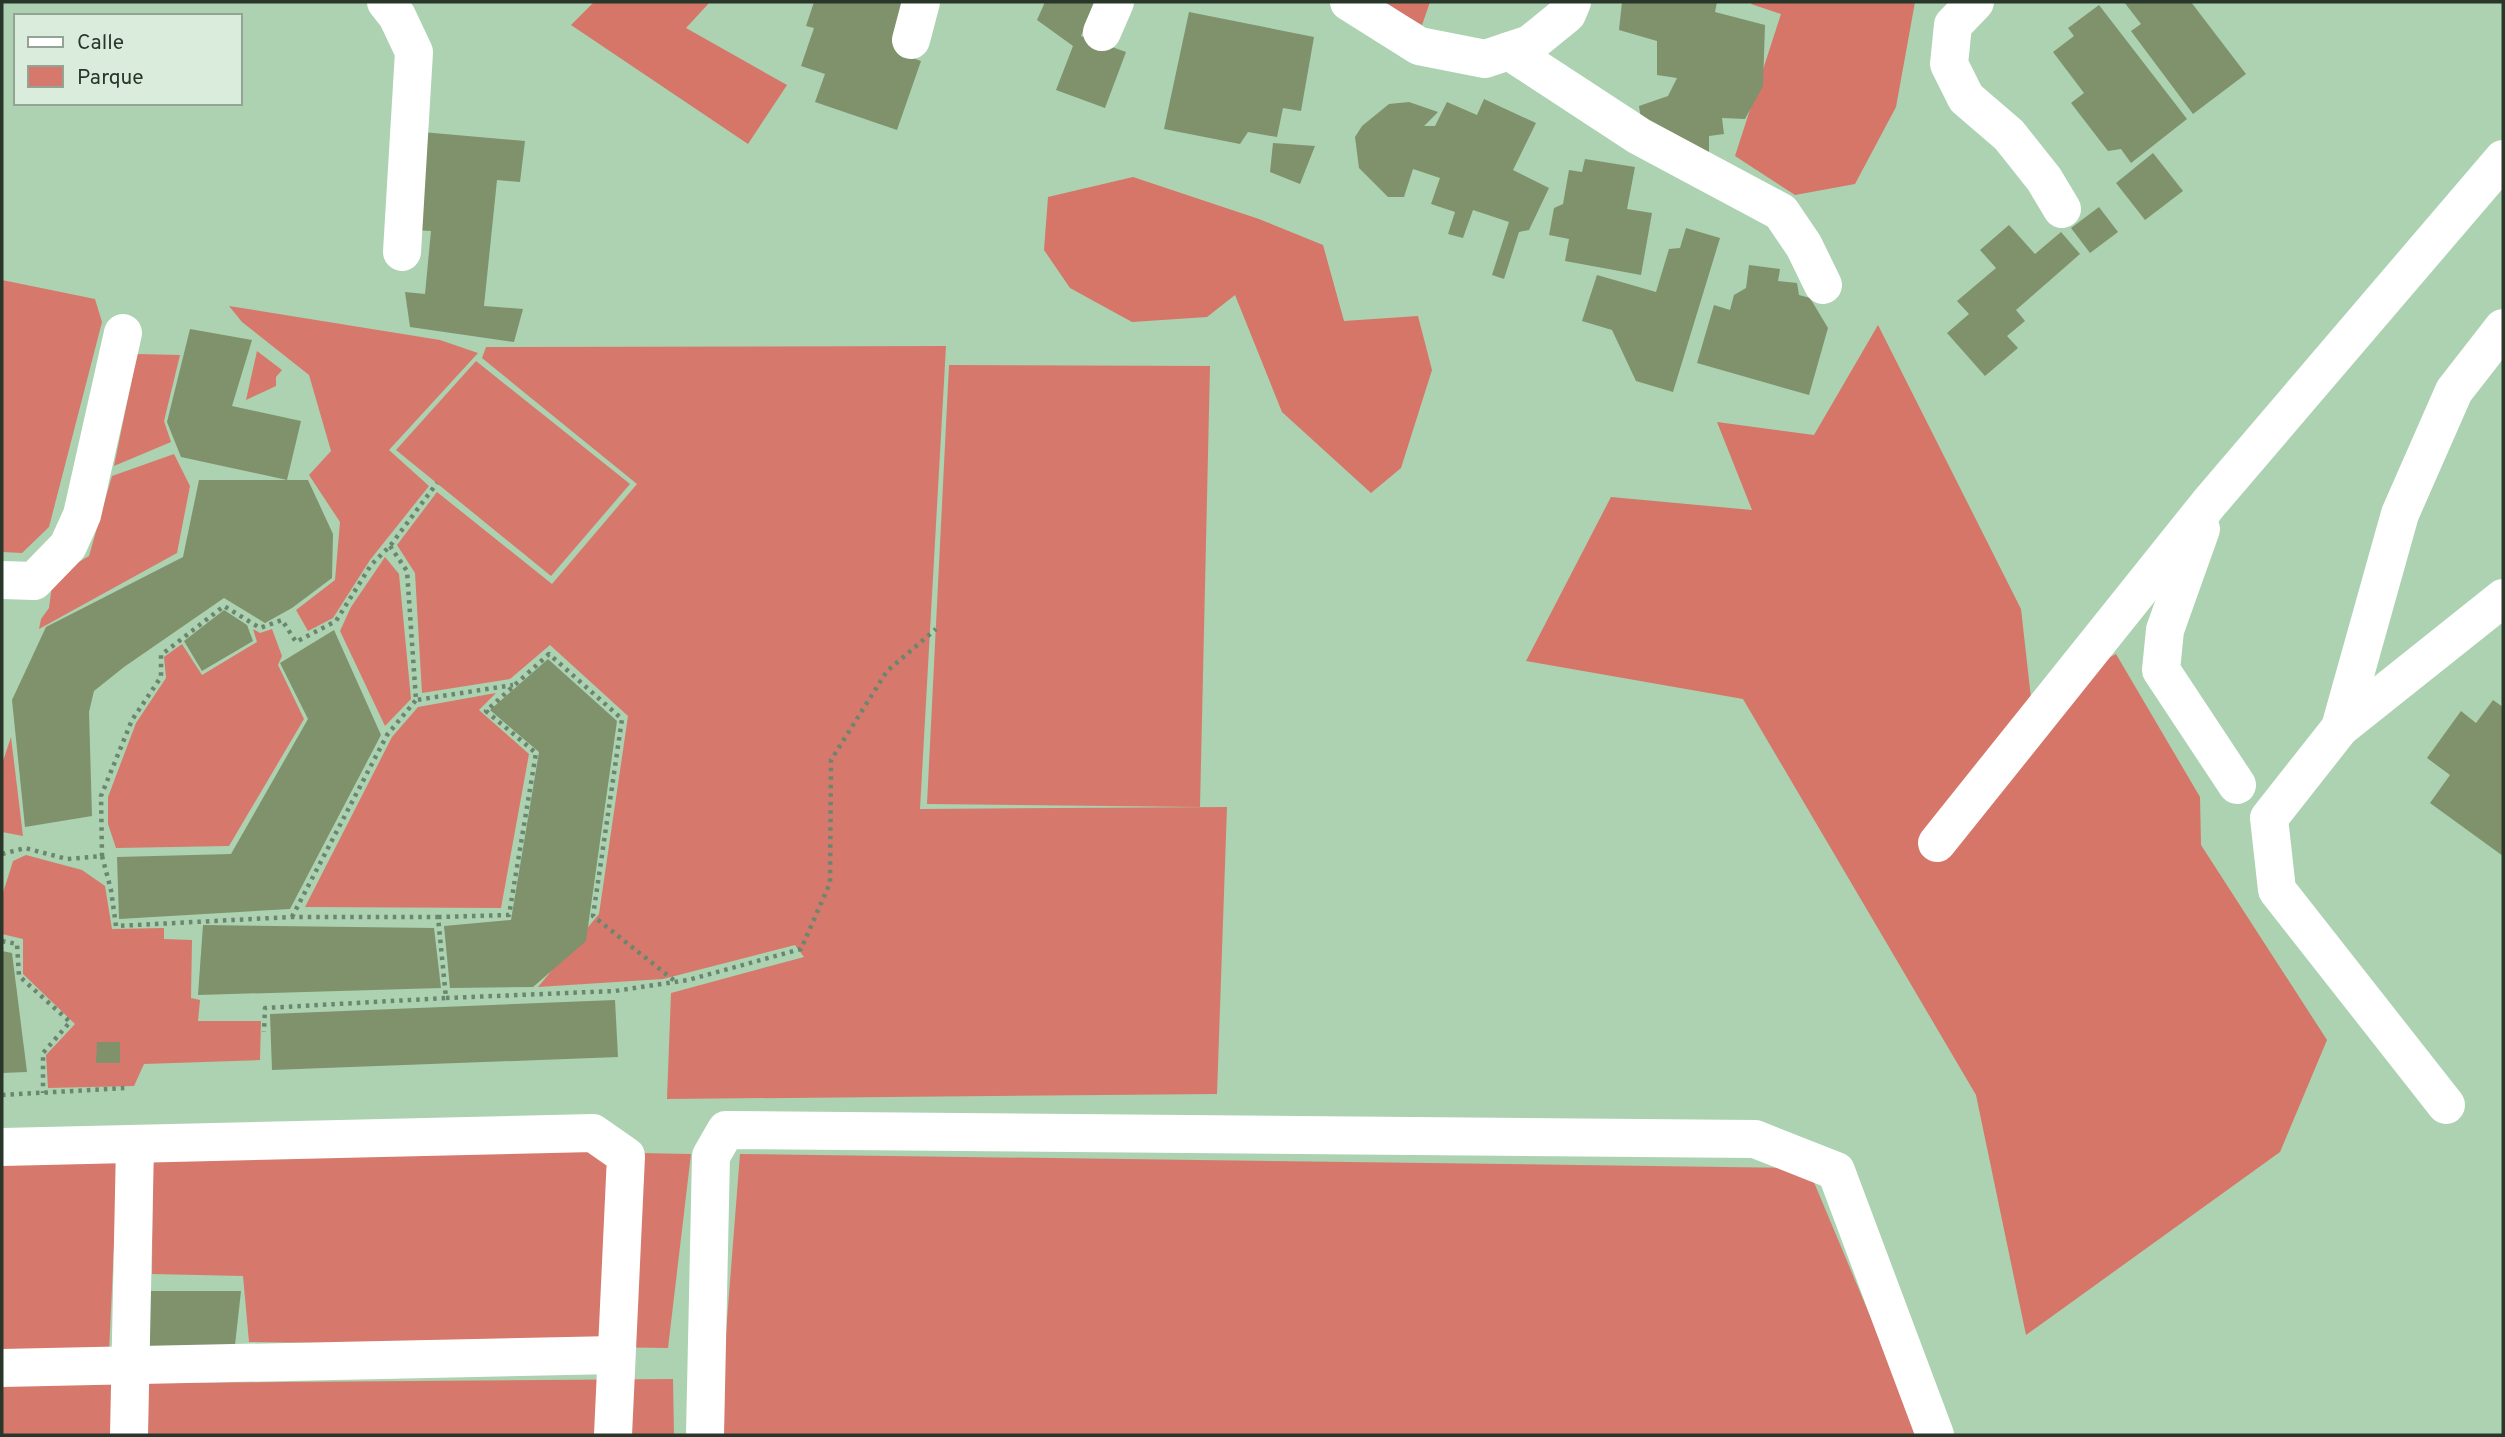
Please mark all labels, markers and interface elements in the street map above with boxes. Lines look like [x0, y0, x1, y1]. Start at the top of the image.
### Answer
legend [14, 14, 242, 105]
text: Calle [77, 30, 124, 57]
text: Parque [77, 65, 144, 92]

